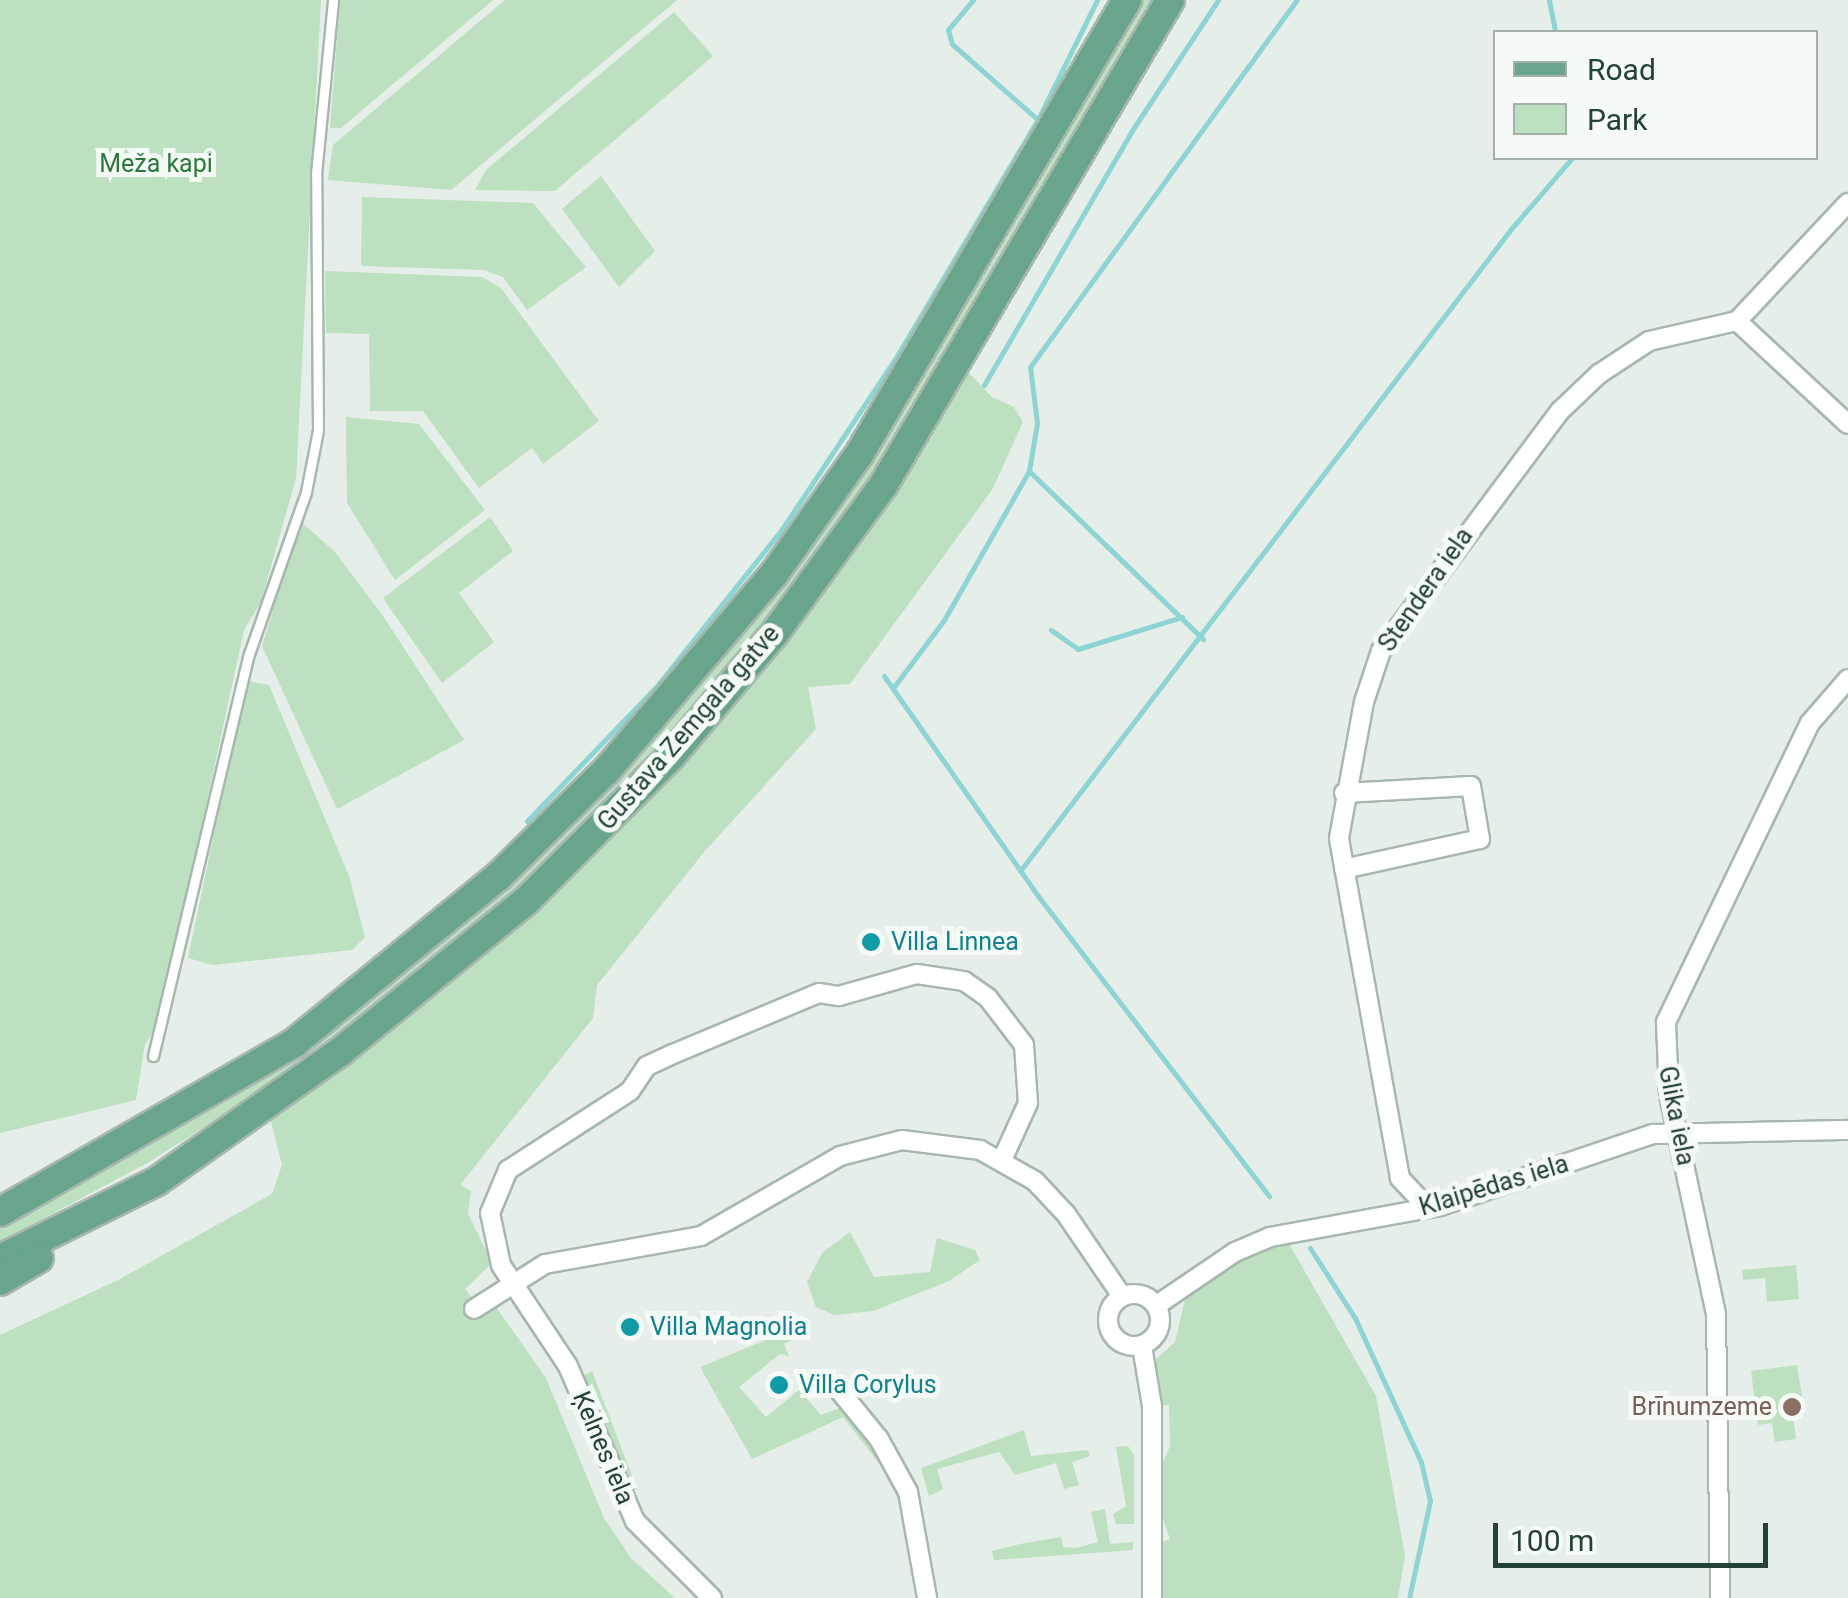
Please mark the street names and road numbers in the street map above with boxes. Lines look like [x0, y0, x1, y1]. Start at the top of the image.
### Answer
street label: Stendera iela [1372, 522, 1480, 658]
street label: Gustava Zemgala gatve [592, 619, 786, 837]
street label: Glika iela [1652, 1064, 1700, 1168]
street label: Klaipēdas iela [1416, 1149, 1572, 1223]
street label: Ķelnes iela [566, 1387, 640, 1509]

